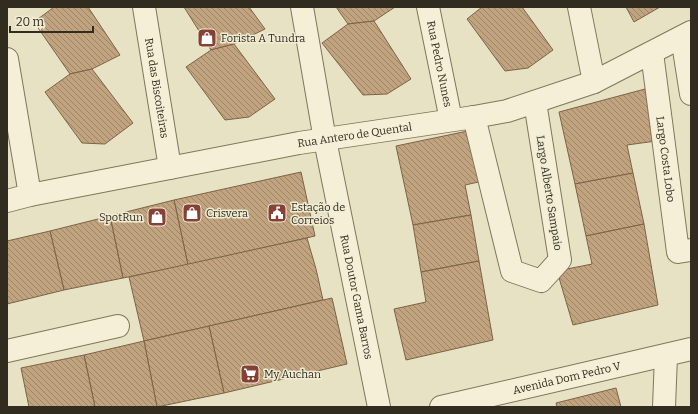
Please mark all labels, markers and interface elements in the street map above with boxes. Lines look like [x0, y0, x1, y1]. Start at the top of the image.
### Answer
scale bar [10, 8, 93, 34]
text: 20 m [16, 15, 45, 29]
street label: Rua Pedro Nunes [424, 19, 455, 108]
shop icon: Forista A Tundra [196, 27, 218, 49]
place label: Forista A Tundra [221, 32, 305, 45]
street label: Rua das Biscoiteiras [143, 37, 172, 139]
street label: Largo Costa Lobo [654, 115, 678, 203]
street label: Rua Antero de Quental [297, 120, 413, 150]
street label: Largo Alberto Sampaio [533, 134, 565, 252]
place label: Estação de Correios [291, 201, 345, 227]
shop icon: Crisvera [181, 202, 203, 224]
public building icon: Estação de Correios [266, 202, 288, 224]
shop icon: SpotRun [146, 206, 168, 228]
place label: Crisvera [206, 207, 248, 220]
place label: SpotRun [99, 211, 143, 224]
street label: Rua Doutor Gama Barros [338, 233, 376, 360]
street label: Avenida Dom Pedro V [511, 359, 622, 397]
supermarket icon: My Auchan [239, 363, 261, 385]
place label: My Auchan [264, 368, 321, 381]

